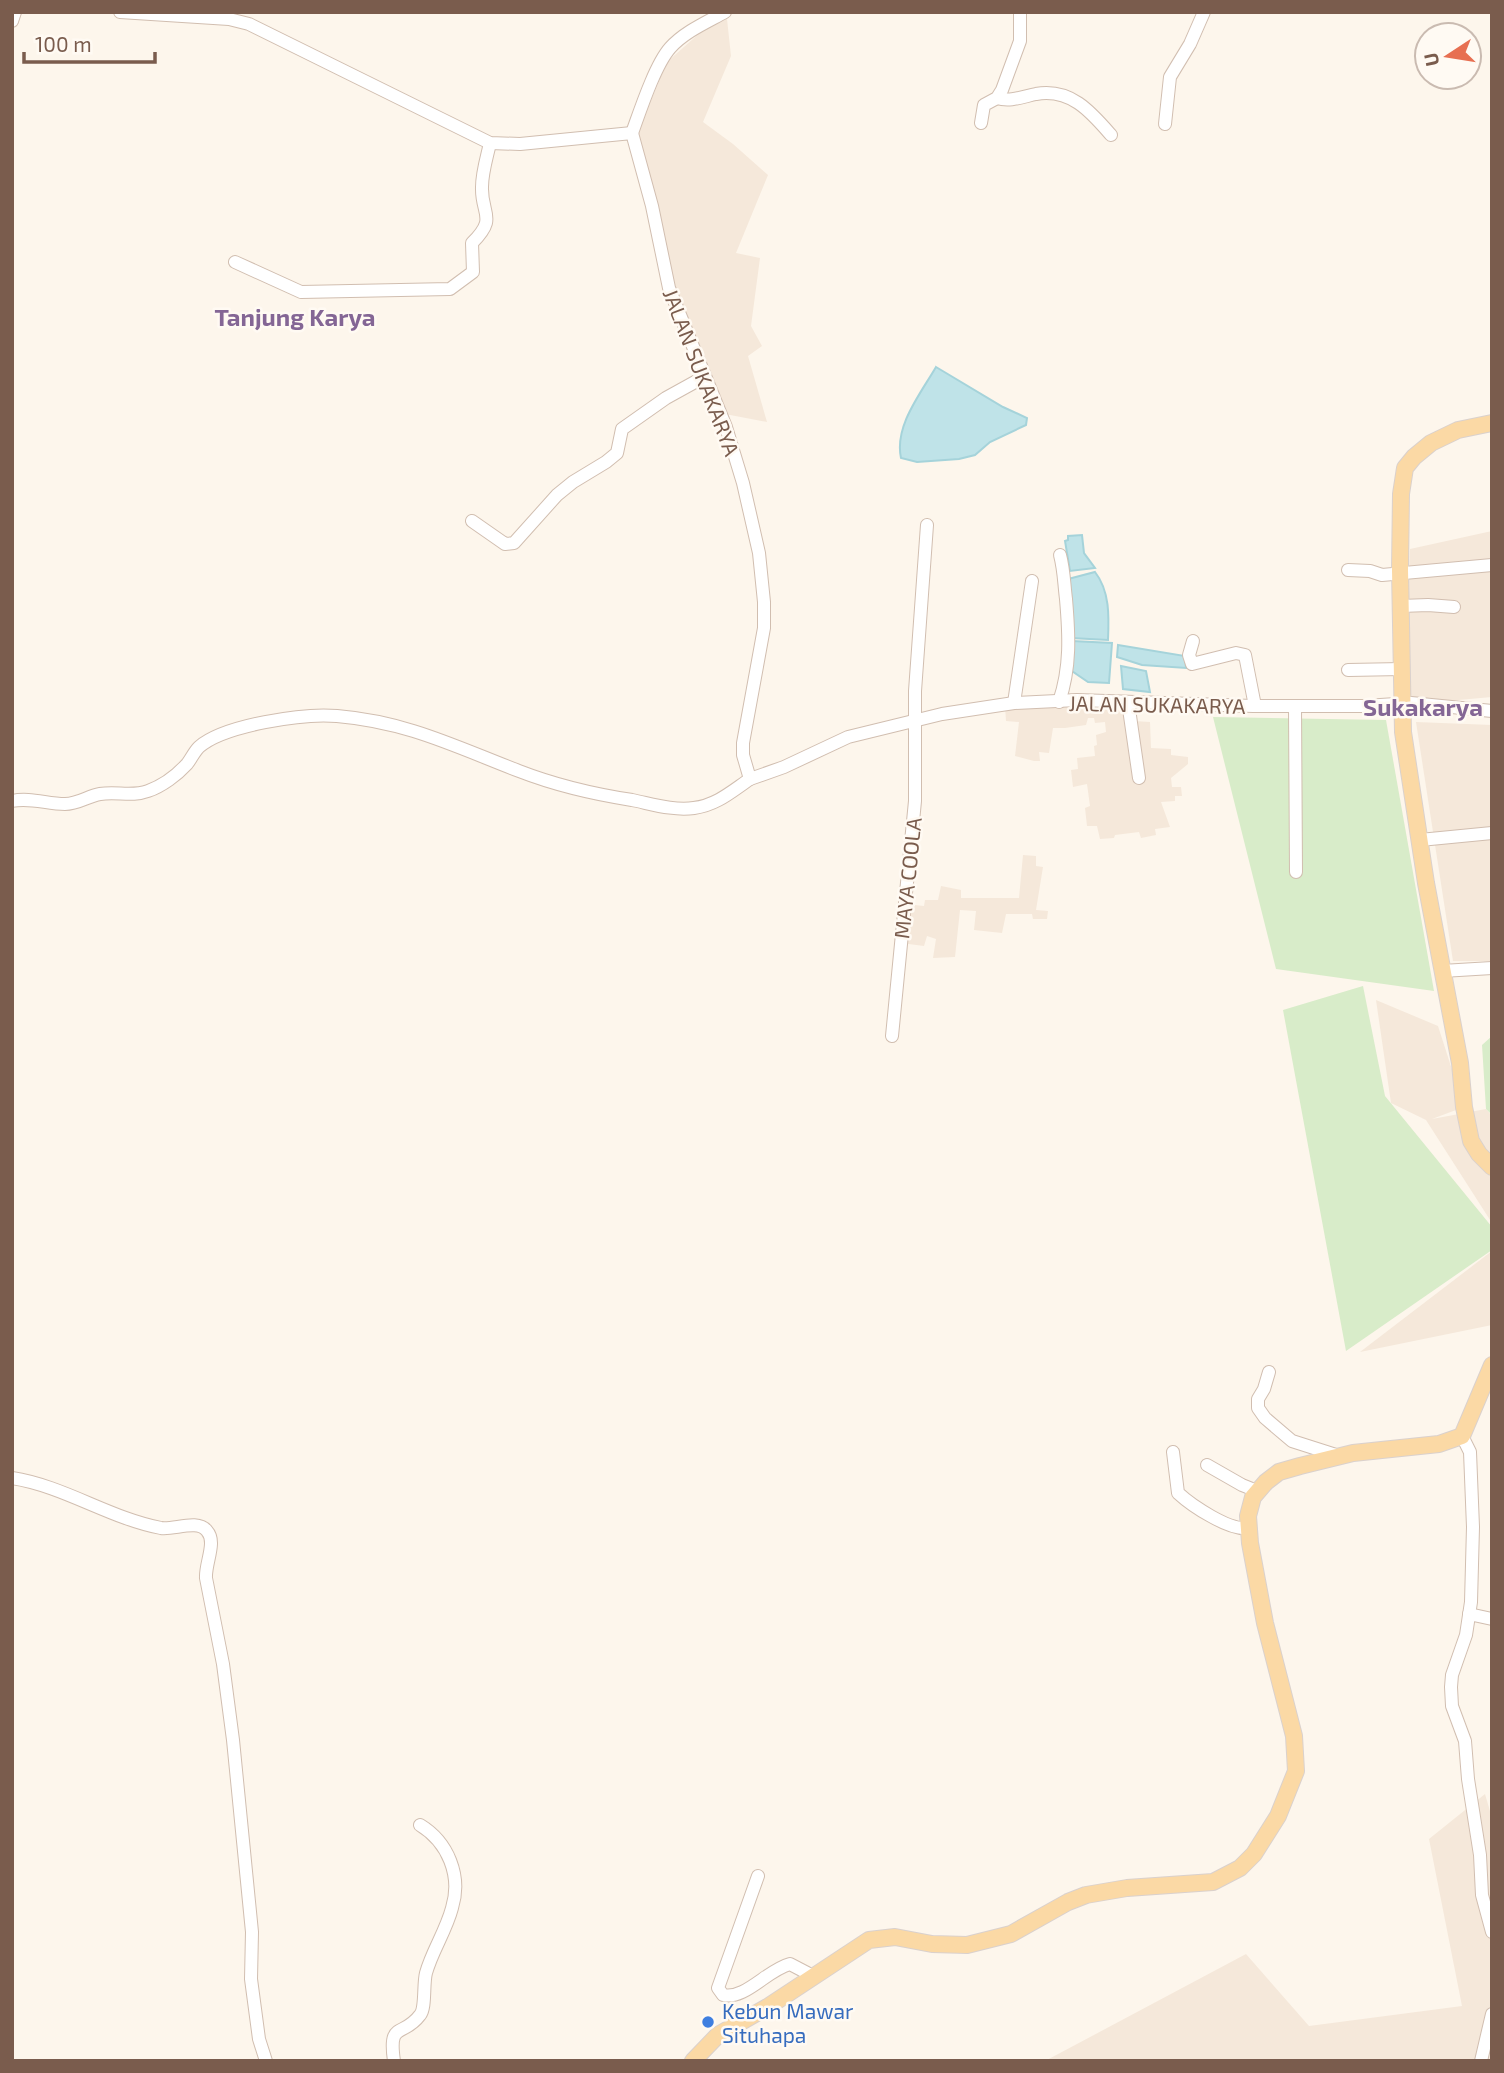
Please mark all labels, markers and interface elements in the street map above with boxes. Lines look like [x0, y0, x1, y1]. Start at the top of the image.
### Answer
scale bar [24, 21, 156, 65]
north arrow [1413, 21, 1483, 91]
text: 100 m [35, 31, 92, 56]
text: U [1418, 51, 1443, 68]
street label: JALAN SUKAKARYA [659, 285, 745, 459]
district label: Tanjung Karya [214, 302, 376, 331]
street label: JALAN SUKAKARYA [1068, 690, 1246, 718]
district label: Sukakarya [1363, 692, 1483, 721]
street label: MAYA COOLA [888, 816, 926, 940]
place label: Kebun Mawar Situhapa [722, 1998, 854, 2047]
marker: Kebun Mawar Situhapa [700, 2014, 716, 2030]

